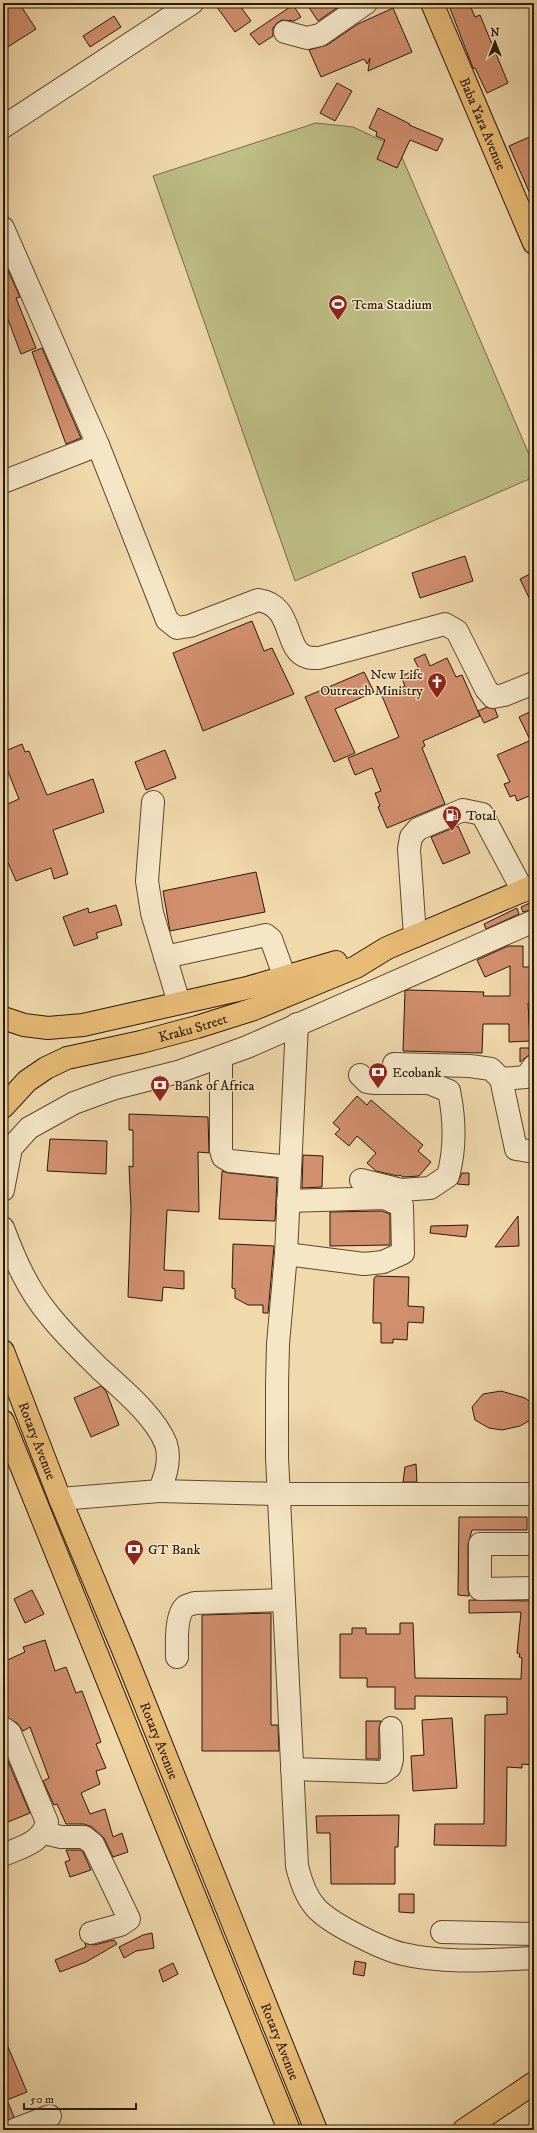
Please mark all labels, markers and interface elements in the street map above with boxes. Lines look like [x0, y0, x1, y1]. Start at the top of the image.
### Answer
north arrow [475, 22, 515, 62]
text: N [490, 26, 500, 40]
street label: Baba Yara Avenue [455, 75, 510, 173]
sports icon: Tema Stadium [327, 293, 349, 321]
place label: Tema Stadium [352, 296, 433, 314]
place label: New Life Outreach Ministry [320, 666, 423, 700]
church icon: New Life Outreach Ministry [426, 671, 448, 699]
fuel station icon: Total [441, 804, 463, 832]
place label: Total [466, 807, 497, 825]
street label: Kraku Street [157, 1010, 230, 1047]
bank icon: Ecobank [367, 1061, 389, 1089]
place label: Ecobank [392, 1064, 442, 1082]
bank icon: Bank of Africa [149, 1074, 171, 1102]
place label: Bank of Africa [174, 1077, 255, 1095]
street label: Rotary Avenue [13, 1400, 60, 1483]
bank icon: GT Bank [123, 1538, 145, 1566]
place label: GT Bank [148, 1541, 201, 1559]
street label: Rotary Avenue [135, 1700, 182, 1783]
street label: Rotary Avenue [256, 2000, 303, 2083]
scale bar [24, 2085, 136, 2111]
text: 50 m [30, 2092, 54, 2107]

